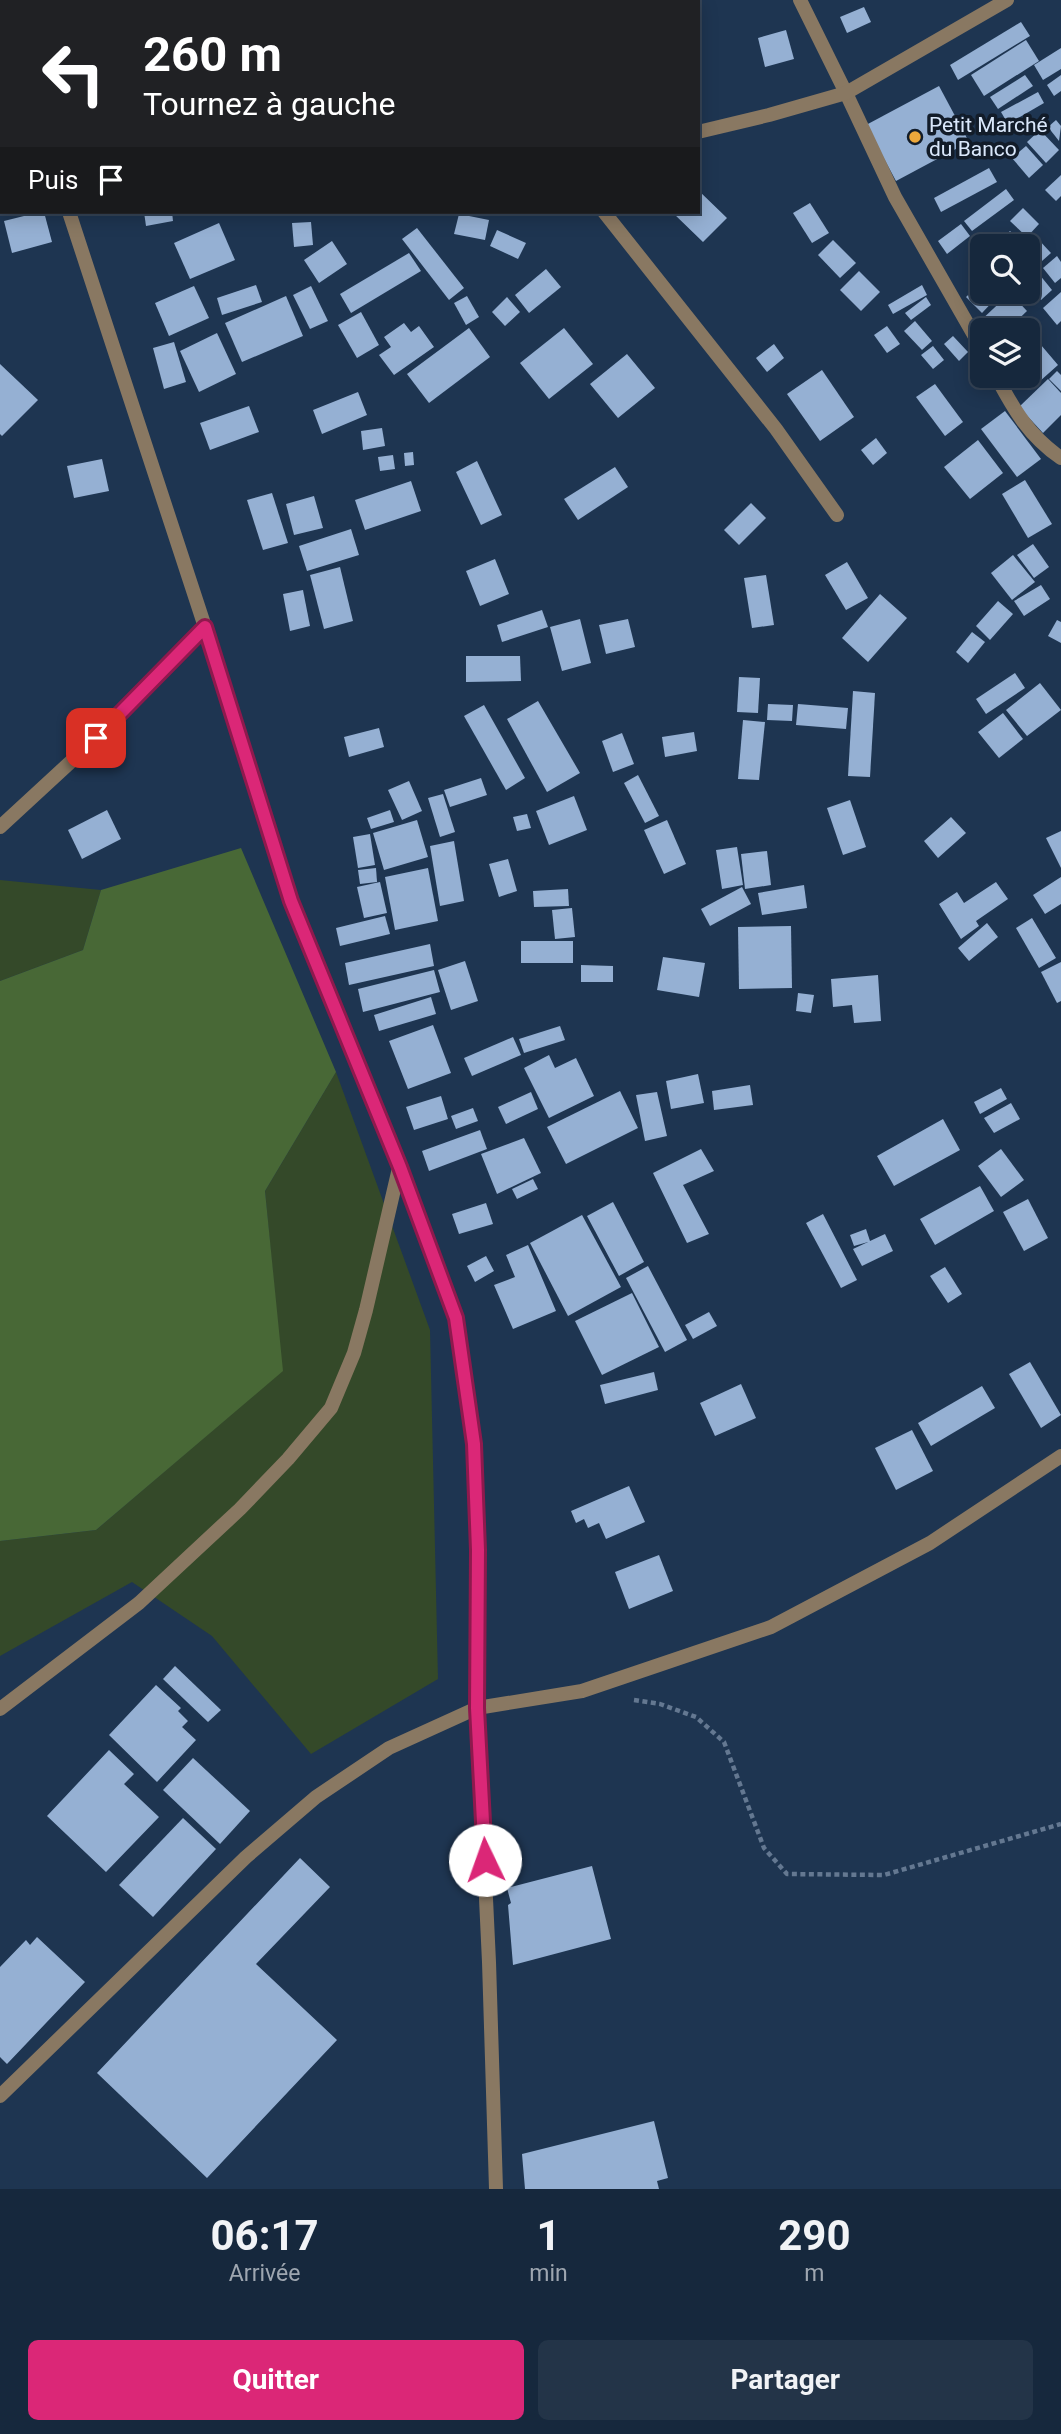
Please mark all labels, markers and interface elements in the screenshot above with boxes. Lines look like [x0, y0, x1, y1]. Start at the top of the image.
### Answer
text: 260 m [143, 26, 282, 83]
icon: left [28, 28, 119, 119]
text: Tournez à gauche [143, 85, 395, 123]
place label: Petit Marché du Banco [929, 113, 1048, 161]
marker: Petit Marché du Banco [907, 129, 923, 145]
icon: arrive [92, 161, 130, 199]
text: Puis [28, 165, 78, 195]
map controls [970, 234, 1040, 388]
button: search [970, 234, 1040, 304]
button: layers [970, 318, 1040, 388]
pin [66, 708, 126, 768]
icon: arrive [77, 719, 115, 757]
position arrow [448, 1823, 522, 1897]
text: 06:17 [211, 2211, 319, 2260]
text: 1 [536, 2211, 561, 2260]
text: 290 [778, 2211, 851, 2260]
text: Arrivée [229, 2260, 300, 2287]
text: min [529, 2260, 568, 2287]
text: m [804, 2260, 824, 2287]
button: Quitter [28, 2340, 524, 2420]
button: Partager [538, 2340, 1033, 2420]

